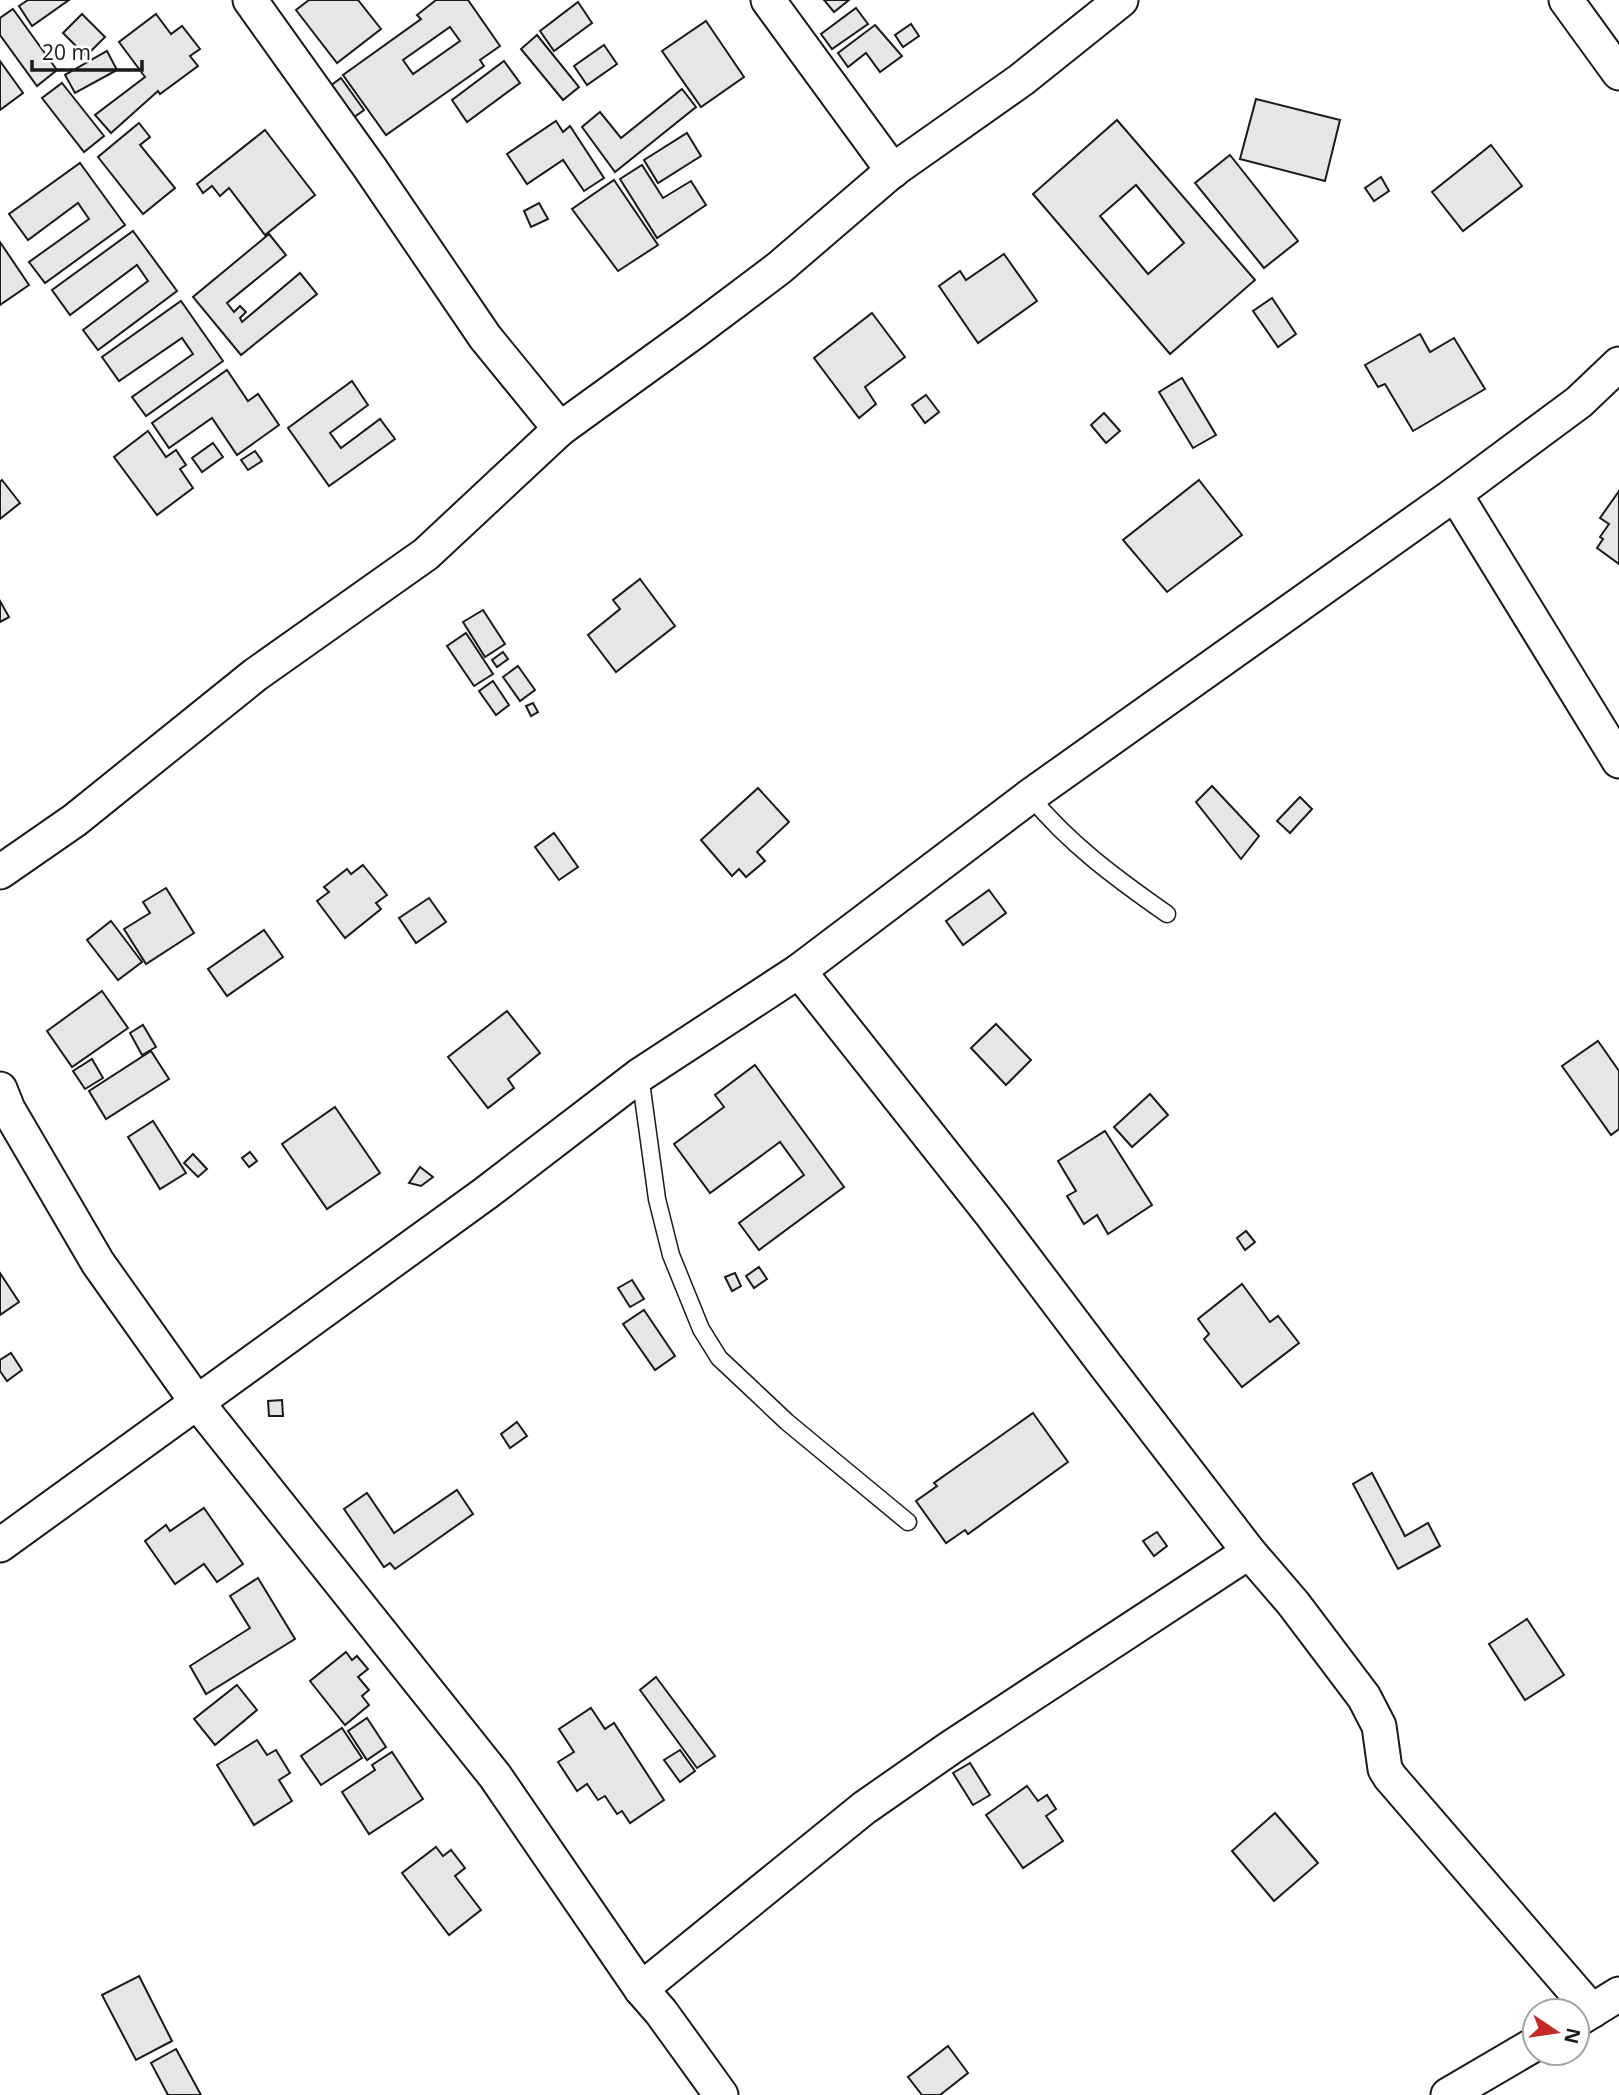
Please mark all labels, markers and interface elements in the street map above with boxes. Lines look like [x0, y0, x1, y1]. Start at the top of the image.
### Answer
scale bar [32, 28, 142, 72]
text: 20 m [42, 38, 91, 66]
north arrow [1521, 1997, 1591, 2067]
text: N [1558, 2025, 1587, 2046]

